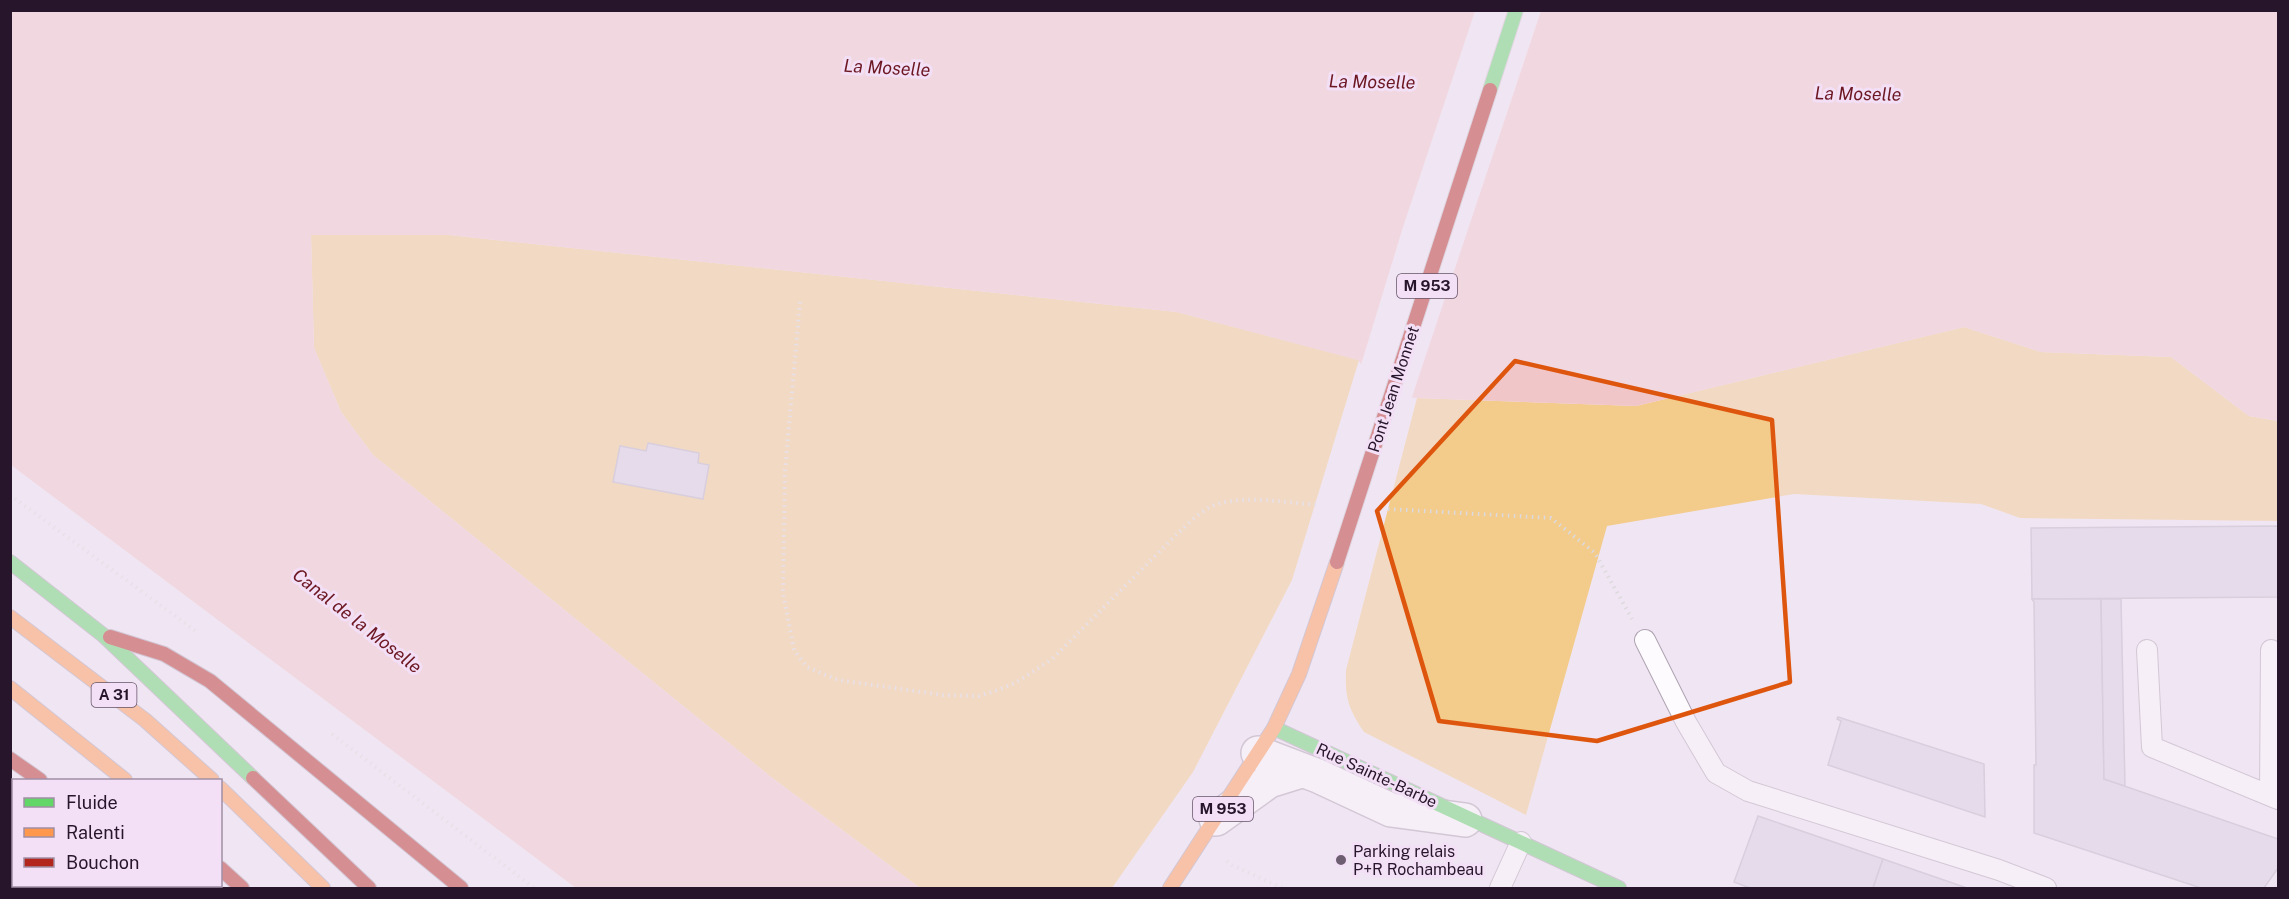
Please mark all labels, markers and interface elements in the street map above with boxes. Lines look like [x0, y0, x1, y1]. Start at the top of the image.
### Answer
water label: La Moselle [843, 55, 931, 80]
water label: La Moselle [1328, 70, 1416, 93]
water label: La Moselle [1814, 82, 1902, 105]
road number: M 953 [1397, 274, 1457, 298]
street label: Pont Jean Monnet [1364, 324, 1423, 455]
water label: Canal de la Moselle [289, 564, 426, 677]
road number: A 31 [92, 683, 136, 707]
street label: Rue Sainte-Barbe [1313, 739, 1440, 812]
legend [12, 779, 222, 887]
text: Fluide [66, 792, 118, 813]
road number: M 953 [1193, 797, 1253, 821]
text: Ralenti [66, 822, 125, 843]
place label: Parking relais P+R Rochambeau [1353, 842, 1484, 879]
text: Bouchon [66, 852, 139, 873]
marker: Parking relais P+R Rochambeau [1334, 853, 1348, 867]

